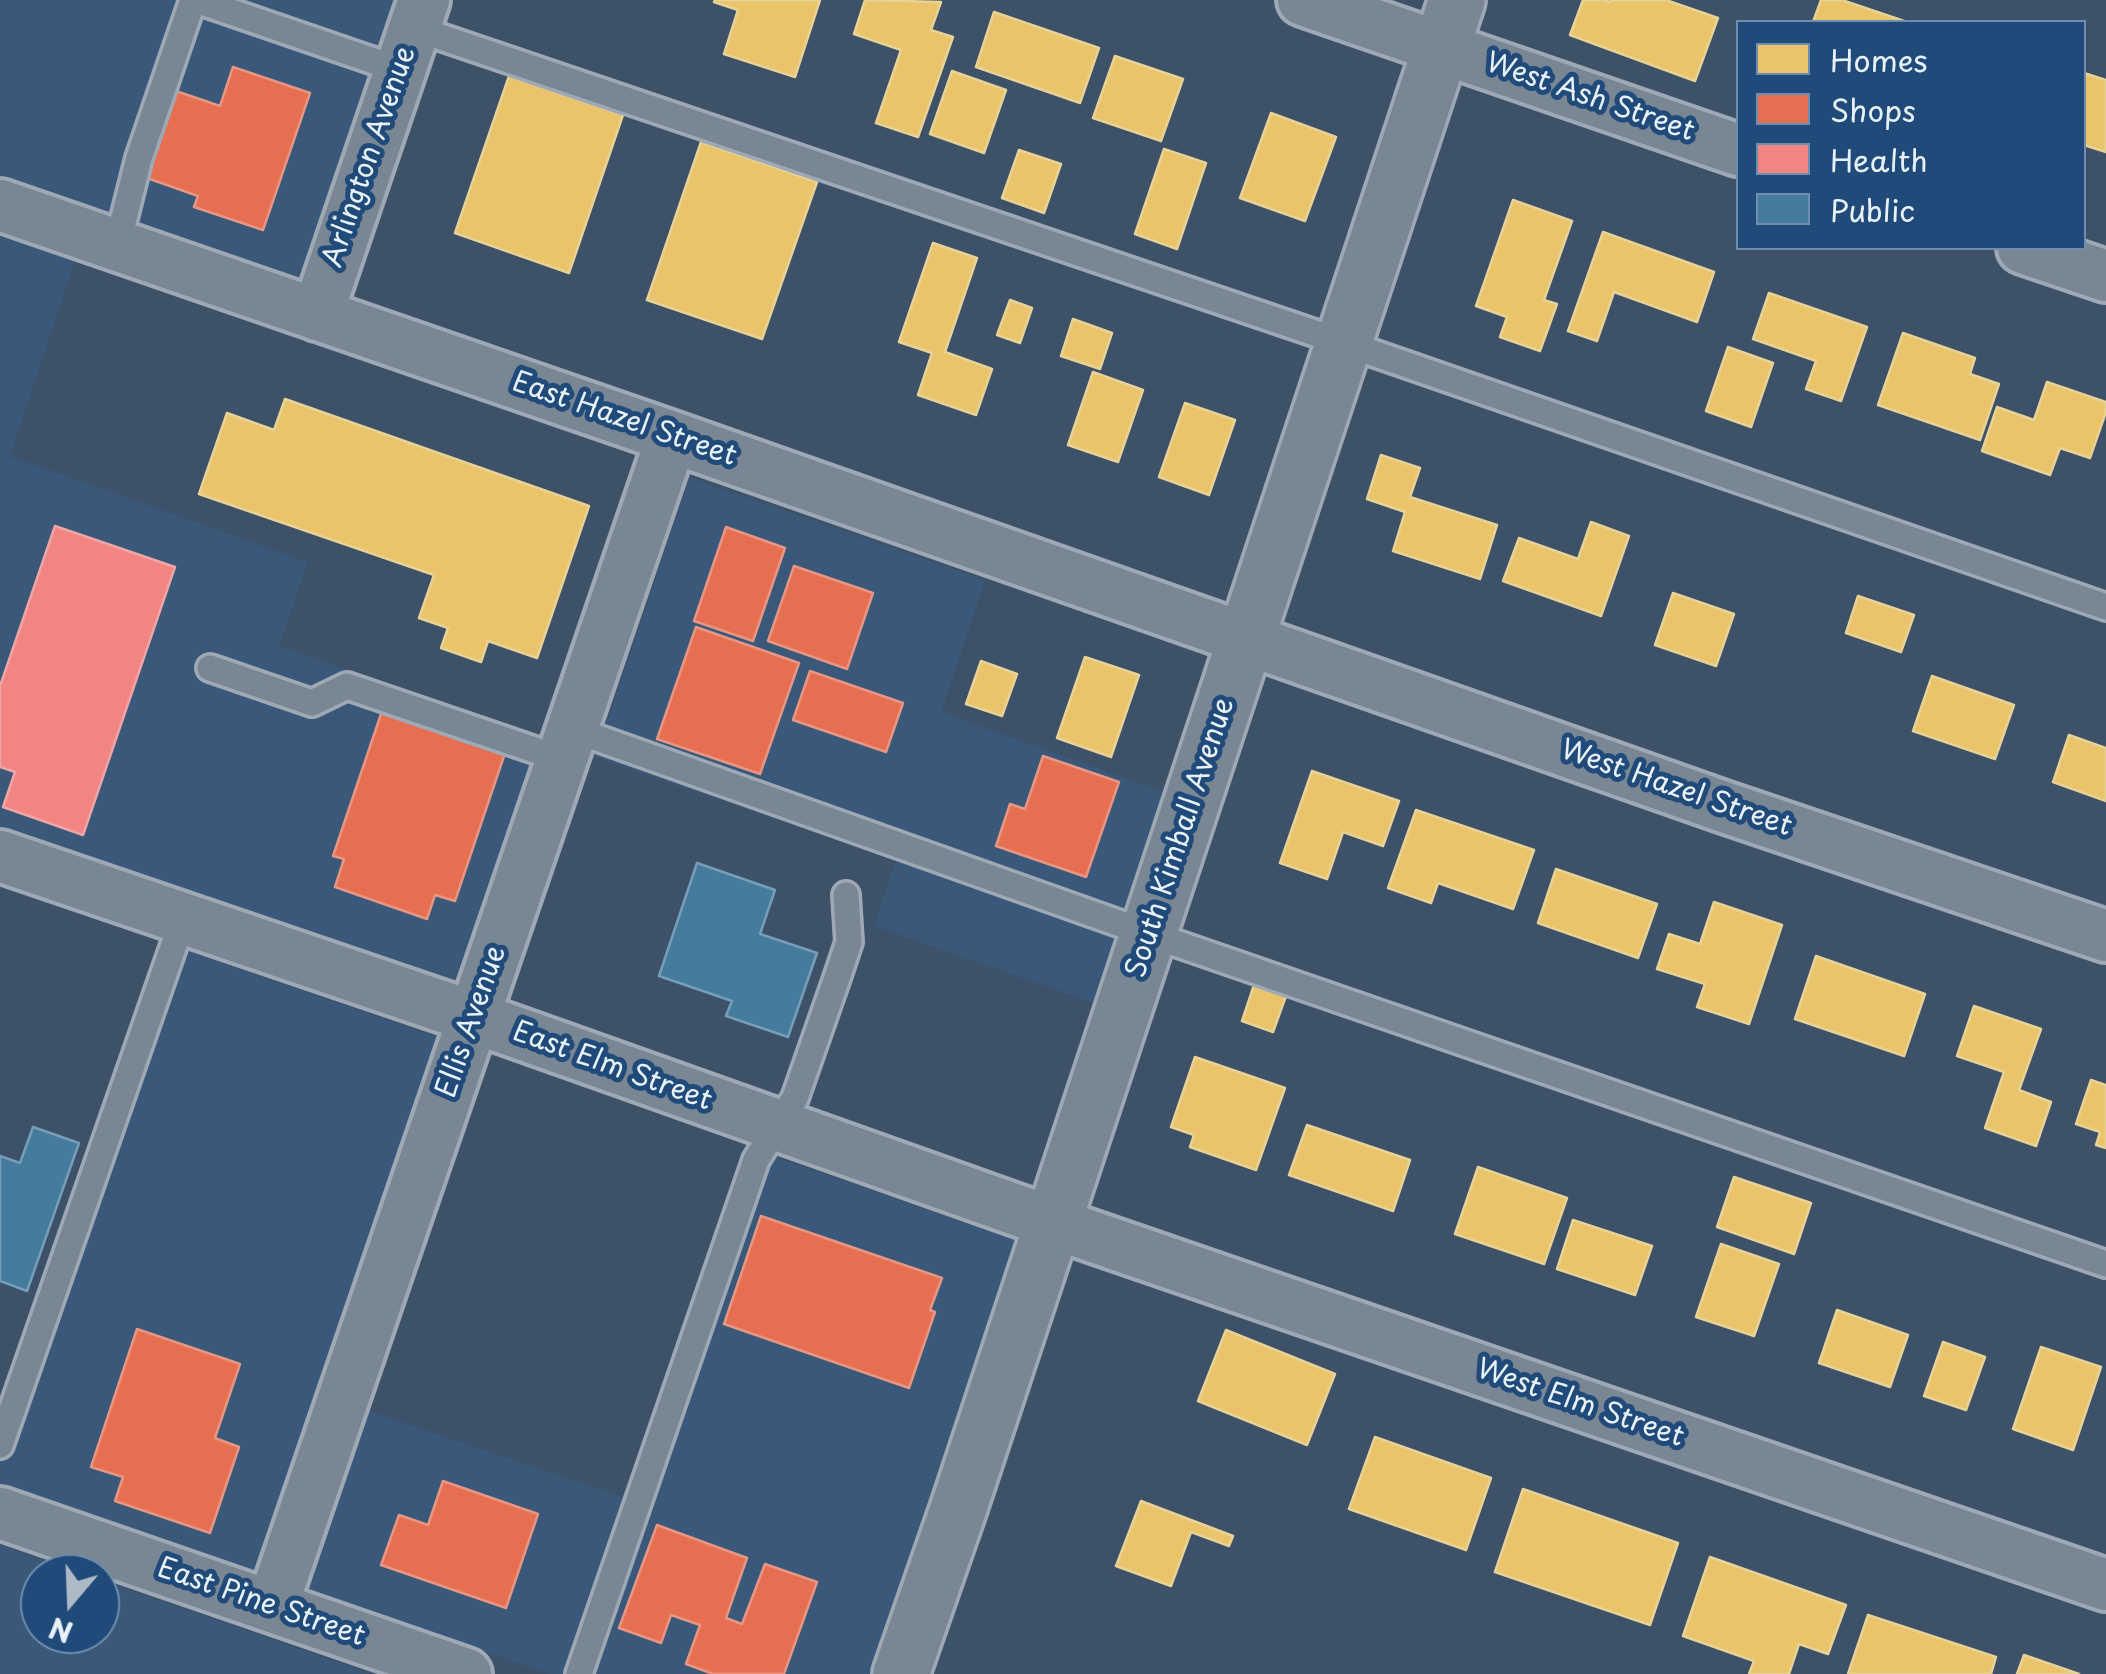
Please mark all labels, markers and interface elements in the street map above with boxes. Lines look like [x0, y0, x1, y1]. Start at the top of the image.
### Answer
legend [1736, 20, 2086, 250]
text: Homes [1830, 37, 1927, 82]
street label: Arlington Avenue [317, 42, 423, 272]
street label: West Ash Street [1481, 47, 1699, 149]
text: Shops [1830, 87, 1916, 132]
text: Health [1830, 137, 1928, 182]
text: Public [1830, 187, 1915, 232]
street label: East Hazel Street [507, 366, 741, 474]
street label: South Kimball Avenue [1120, 694, 1242, 982]
street label: West Hazel Street [1556, 734, 1796, 844]
street label: Ellis Avenue [430, 941, 514, 1103]
street label: East Elm Street [508, 1015, 716, 1119]
street label: West Elm Street [1472, 1353, 1688, 1455]
street label: East Pine Street [153, 1552, 369, 1654]
north arrow [20, 1554, 120, 1654]
text: N [43, 1607, 78, 1655]

